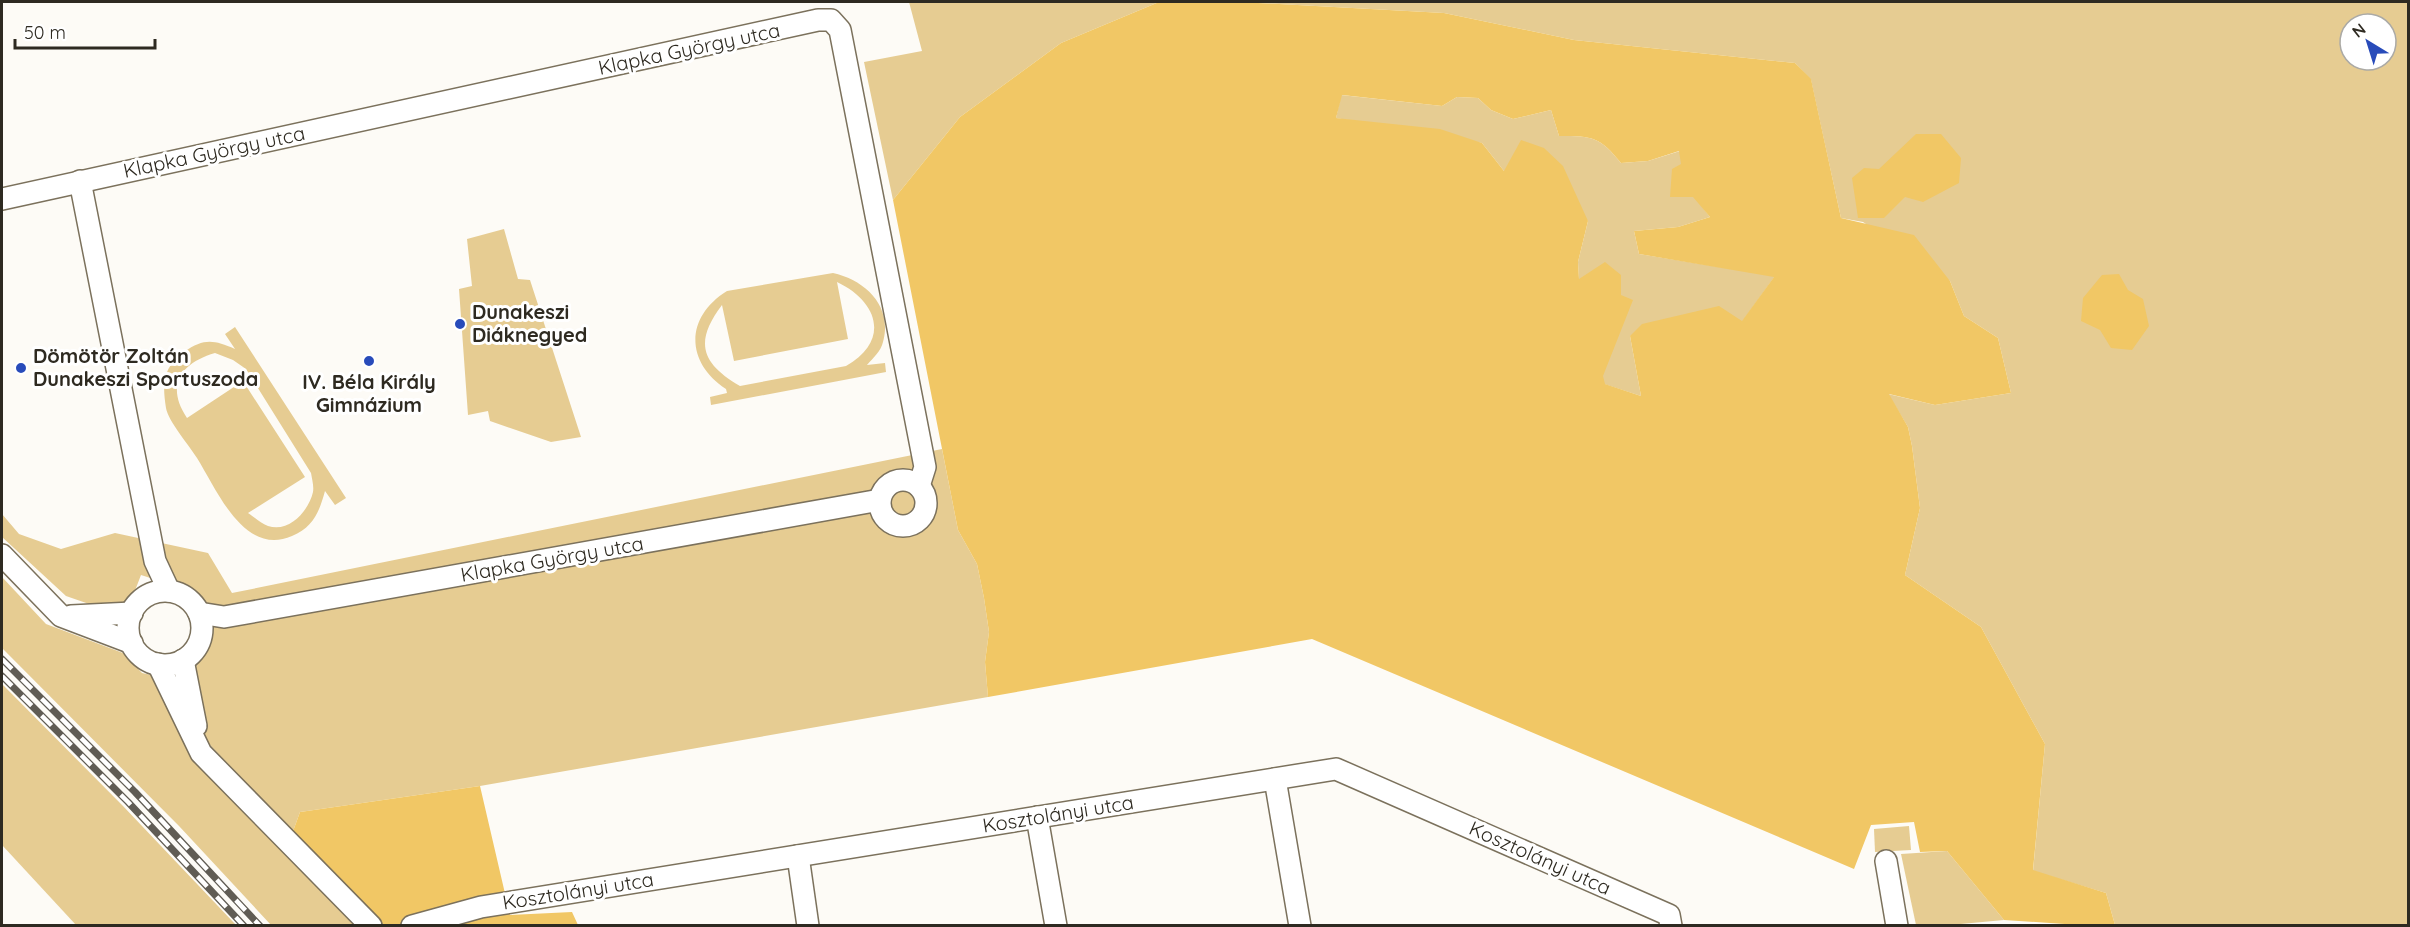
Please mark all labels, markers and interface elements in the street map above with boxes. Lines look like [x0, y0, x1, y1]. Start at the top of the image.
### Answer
scale bar [15, 12, 154, 50]
north arrow [2338, 12, 2398, 72]
street label: Klapka György utca [596, 17, 782, 80]
text: N [2348, 19, 2370, 42]
text: 50 m [24, 21, 66, 44]
street label: Klapka György utca [121, 120, 307, 183]
place label: Dunakeszi Diáknegyed [472, 299, 587, 347]
marker: Dunakeszi Diáknegyed [453, 317, 467, 331]
place label: Dömötör Zoltán Dunakeszi Sportuszoda [33, 343, 258, 391]
marker: IV. Béla Király Gimnázium [362, 354, 376, 368]
marker: Dömötör Zoltán Dunakeszi Sportuszoda [14, 361, 28, 375]
place label: IV. Béla Király Gimnázium [302, 369, 436, 417]
street label: Klapka György utca [459, 530, 645, 587]
street label: Kosztolányi utca [981, 789, 1135, 838]
street label: Kosztolányi utca [1465, 815, 1615, 900]
street label: Kosztolányi utca [501, 866, 655, 915]

